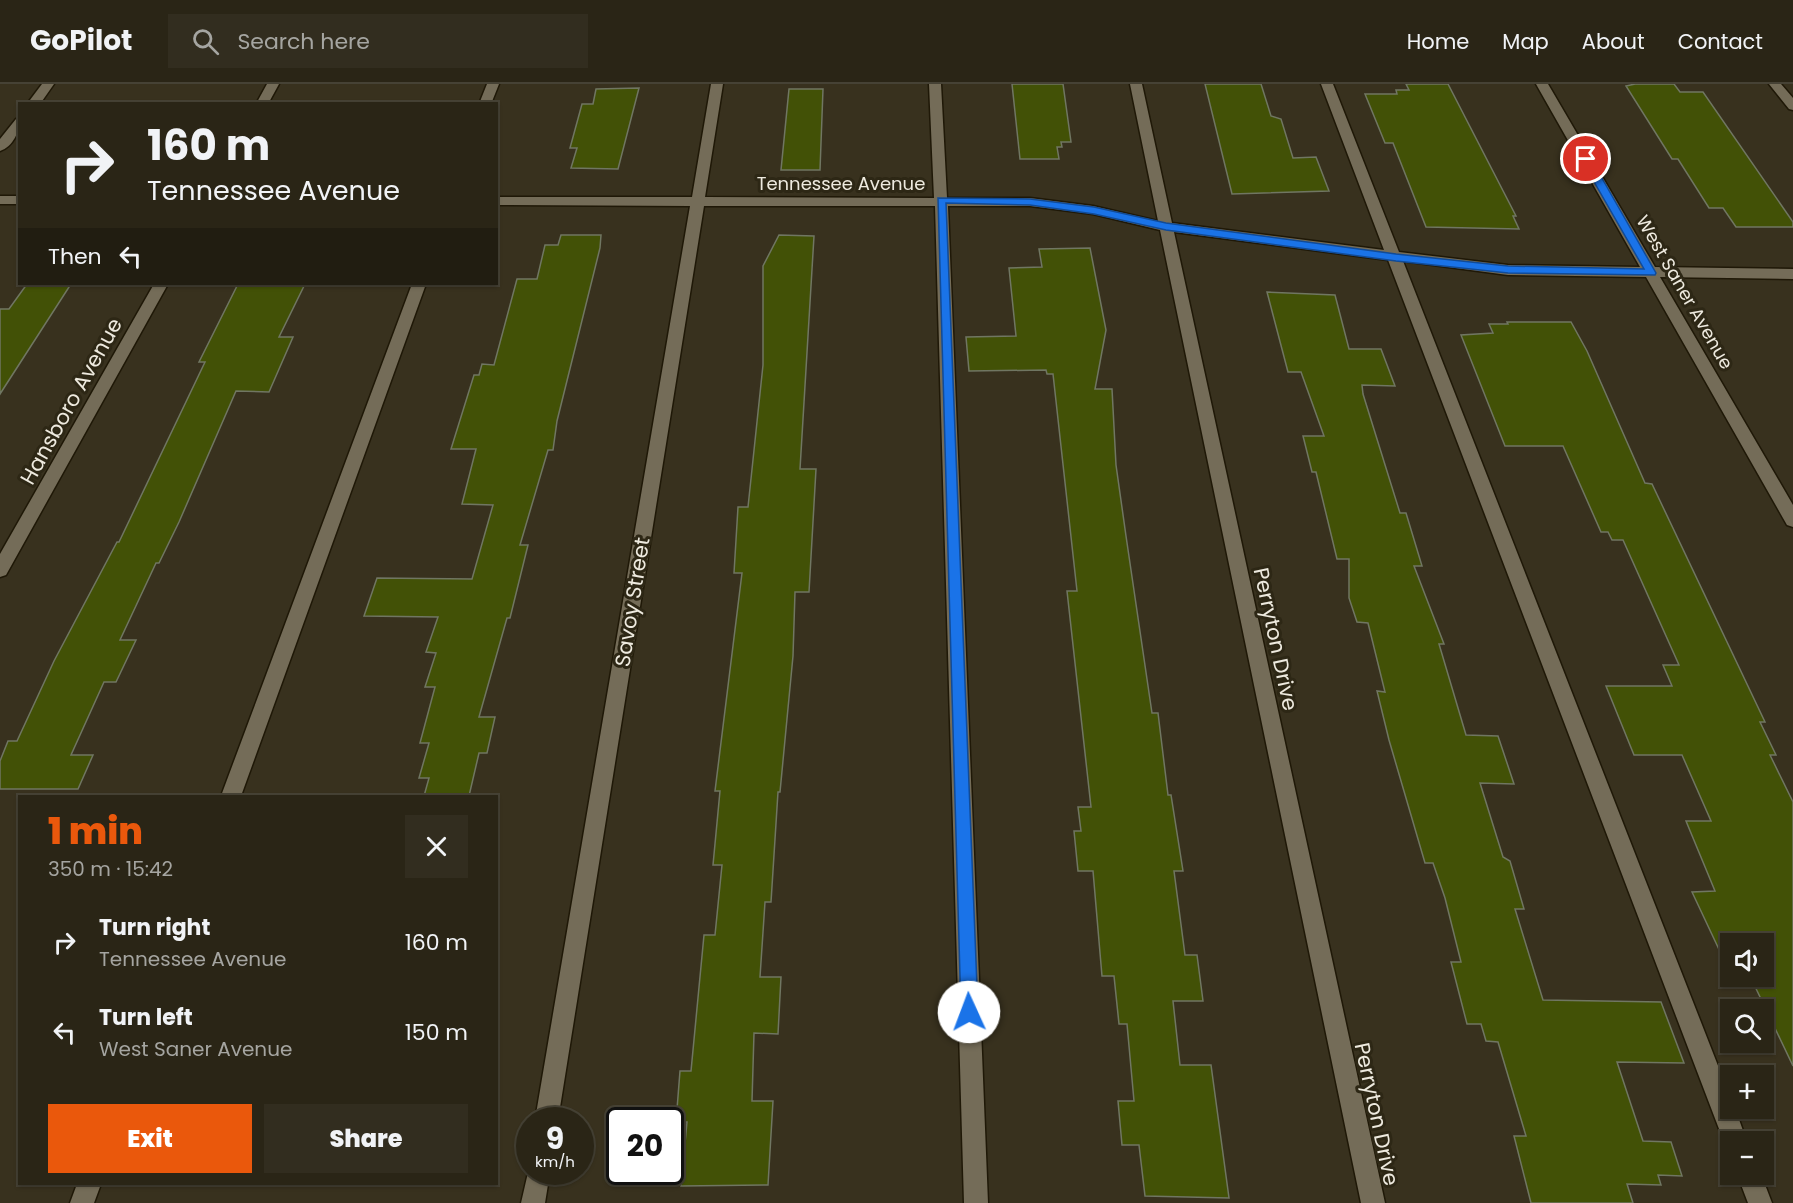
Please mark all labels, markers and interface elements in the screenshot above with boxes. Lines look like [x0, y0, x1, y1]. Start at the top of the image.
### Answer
search box [168, 14, 588, 68]
text: GoPilot [30, 21, 132, 60]
icon: search [189, 25, 222, 58]
text: Search here [237, 26, 370, 57]
text: Home [1407, 27, 1469, 56]
text: Map [1502, 27, 1549, 56]
text: About [1582, 27, 1645, 56]
text: Contact [1678, 27, 1763, 56]
text: 160 m [147, 116, 270, 175]
icon: right [48, 126, 126, 204]
pin [1560, 133, 1611, 184]
icon: arrive [1569, 142, 1602, 175]
street label: Tennessee Avenue [757, 171, 925, 196]
text: Tennessee Avenue [147, 172, 400, 209]
street label: West Saner Avenue [1631, 210, 1739, 374]
icon: left [114, 240, 147, 273]
text: Then [48, 241, 102, 272]
street label: Hansboro Avenue [13, 312, 129, 490]
street label: Savoy Street [607, 535, 657, 669]
street label: Perryton Drive [1247, 565, 1305, 713]
text: 1 min [48, 806, 143, 857]
button: close [405, 815, 468, 878]
text: 350 m · 15:42 [48, 855, 173, 883]
text: Turn right [99, 912, 210, 943]
icon: right [48, 926, 81, 959]
text: 160 m [405, 927, 468, 958]
map controls [1720, 933, 1774, 1185]
button: sound [1720, 933, 1774, 987]
text: Tennessee Avenue [99, 945, 286, 973]
position arrow [937, 980, 1001, 1044]
button: search [1720, 999, 1774, 1053]
text: Turn left [99, 1002, 193, 1033]
icon: left [48, 1016, 81, 1049]
text: 150 m [405, 1017, 468, 1048]
text: West Saner Avenue [99, 1035, 292, 1063]
street label: Perryton Drive [1348, 1040, 1406, 1188]
button: + [1720, 1065, 1774, 1119]
button: Exit [48, 1104, 252, 1173]
button: Share [264, 1104, 468, 1173]
speed limit sign: 20 [606, 1107, 684, 1185]
text: 9 [546, 1117, 564, 1160]
button: − [1720, 1131, 1774, 1185]
text: km/h [535, 1151, 575, 1172]

